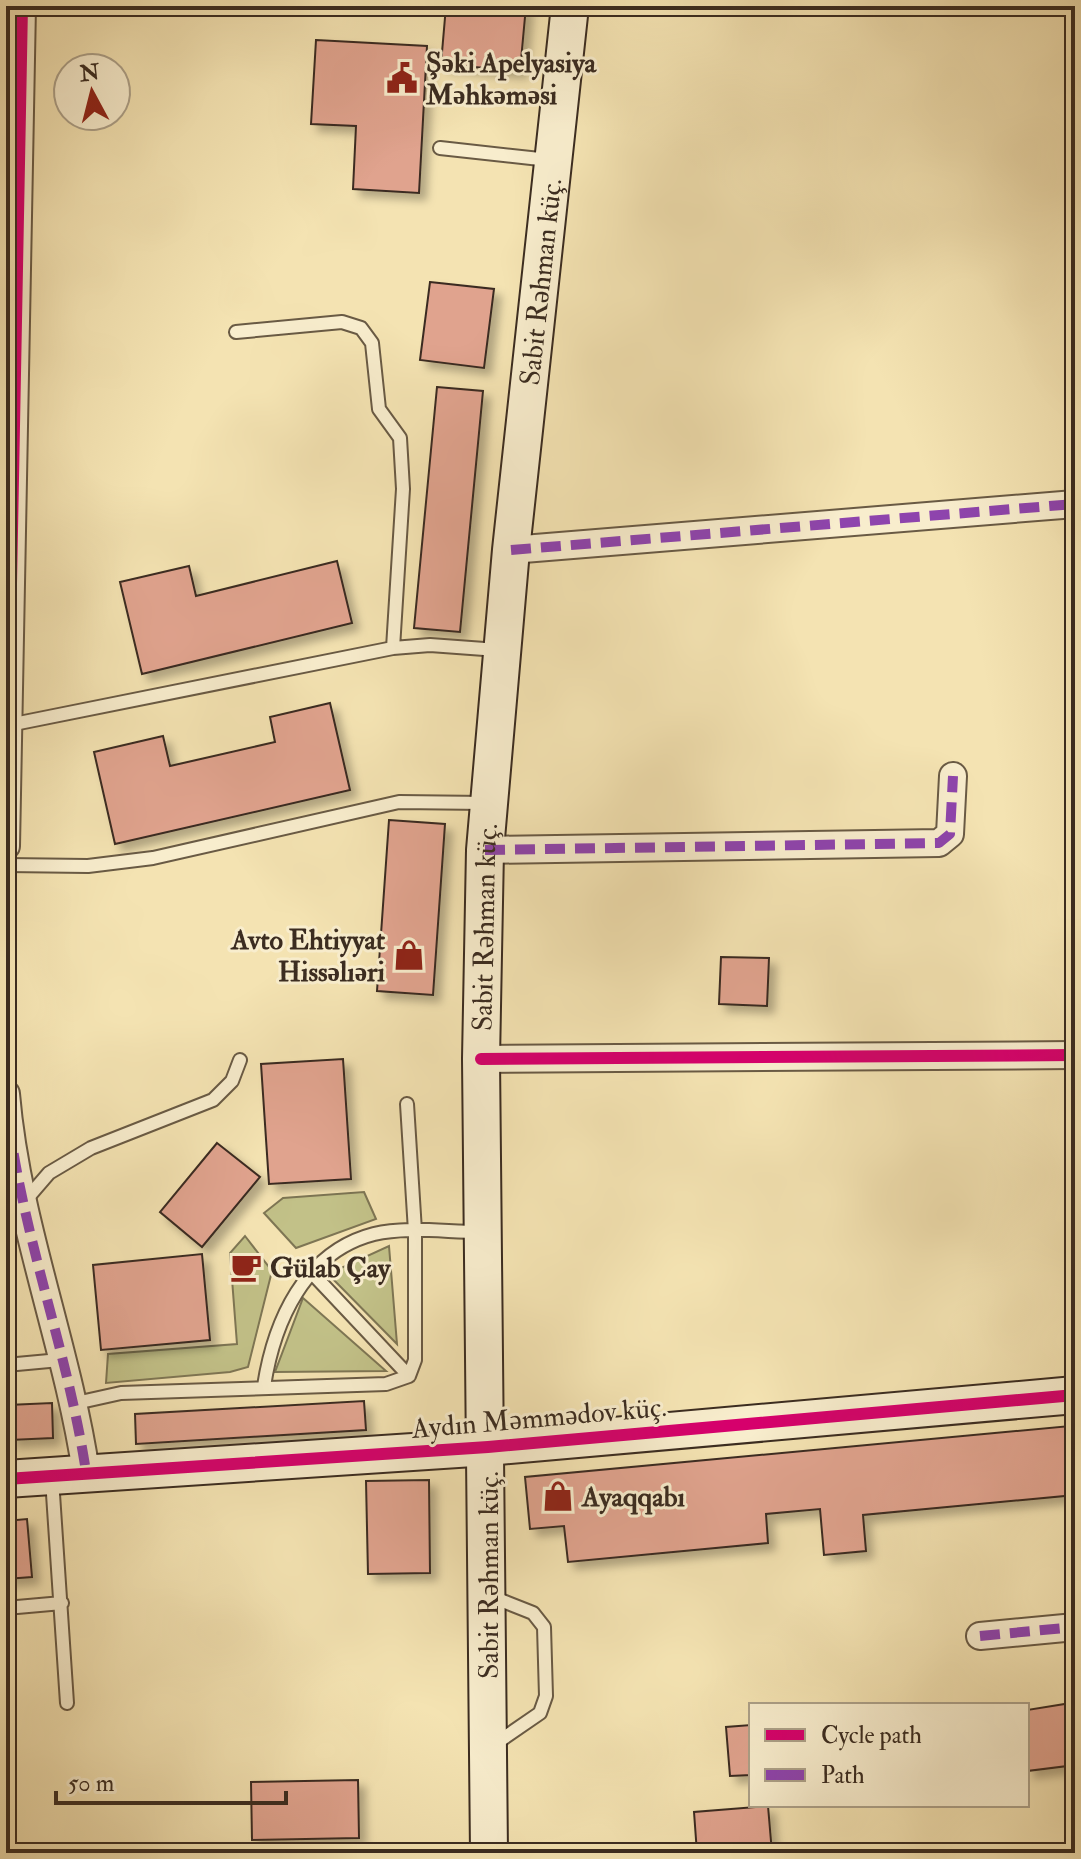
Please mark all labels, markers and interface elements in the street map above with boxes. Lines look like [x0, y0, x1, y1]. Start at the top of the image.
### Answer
place label: Şəki Apelyasiya Məhkəməsi [425, 46, 597, 113]
north arrow [52, 52, 132, 132]
text: N [77, 58, 101, 88]
public building icon: Şəki Apelyasiya Məhkəməsi [385, 61, 419, 95]
street label: Sabit Rəhman küç. [513, 177, 570, 387]
street label: Sabit Rəhman küç. [466, 822, 506, 1032]
place label: Avto Ehtiyyat Hissəlıəri [230, 923, 386, 990]
shop icon: Avto Ehtiyyat Hissəlıəri [392, 938, 426, 972]
cafe icon: Gülab Çay [229, 1250, 263, 1284]
place label: Gülab Çay [270, 1251, 392, 1286]
street label: Aydın Məmmədov küç. [409, 1390, 668, 1447]
street label: Sabit Rəhman küç. [472, 1471, 507, 1679]
shop icon: Ayaqqabı [541, 1479, 575, 1513]
place label: Ayaqqabı [581, 1480, 685, 1515]
legend [749, 1703, 1029, 1807]
text: Cycle path [821, 1720, 922, 1751]
scale bar [56, 1755, 286, 1805]
text: Path [821, 1760, 865, 1791]
text: 50 m [68, 1768, 115, 1799]

